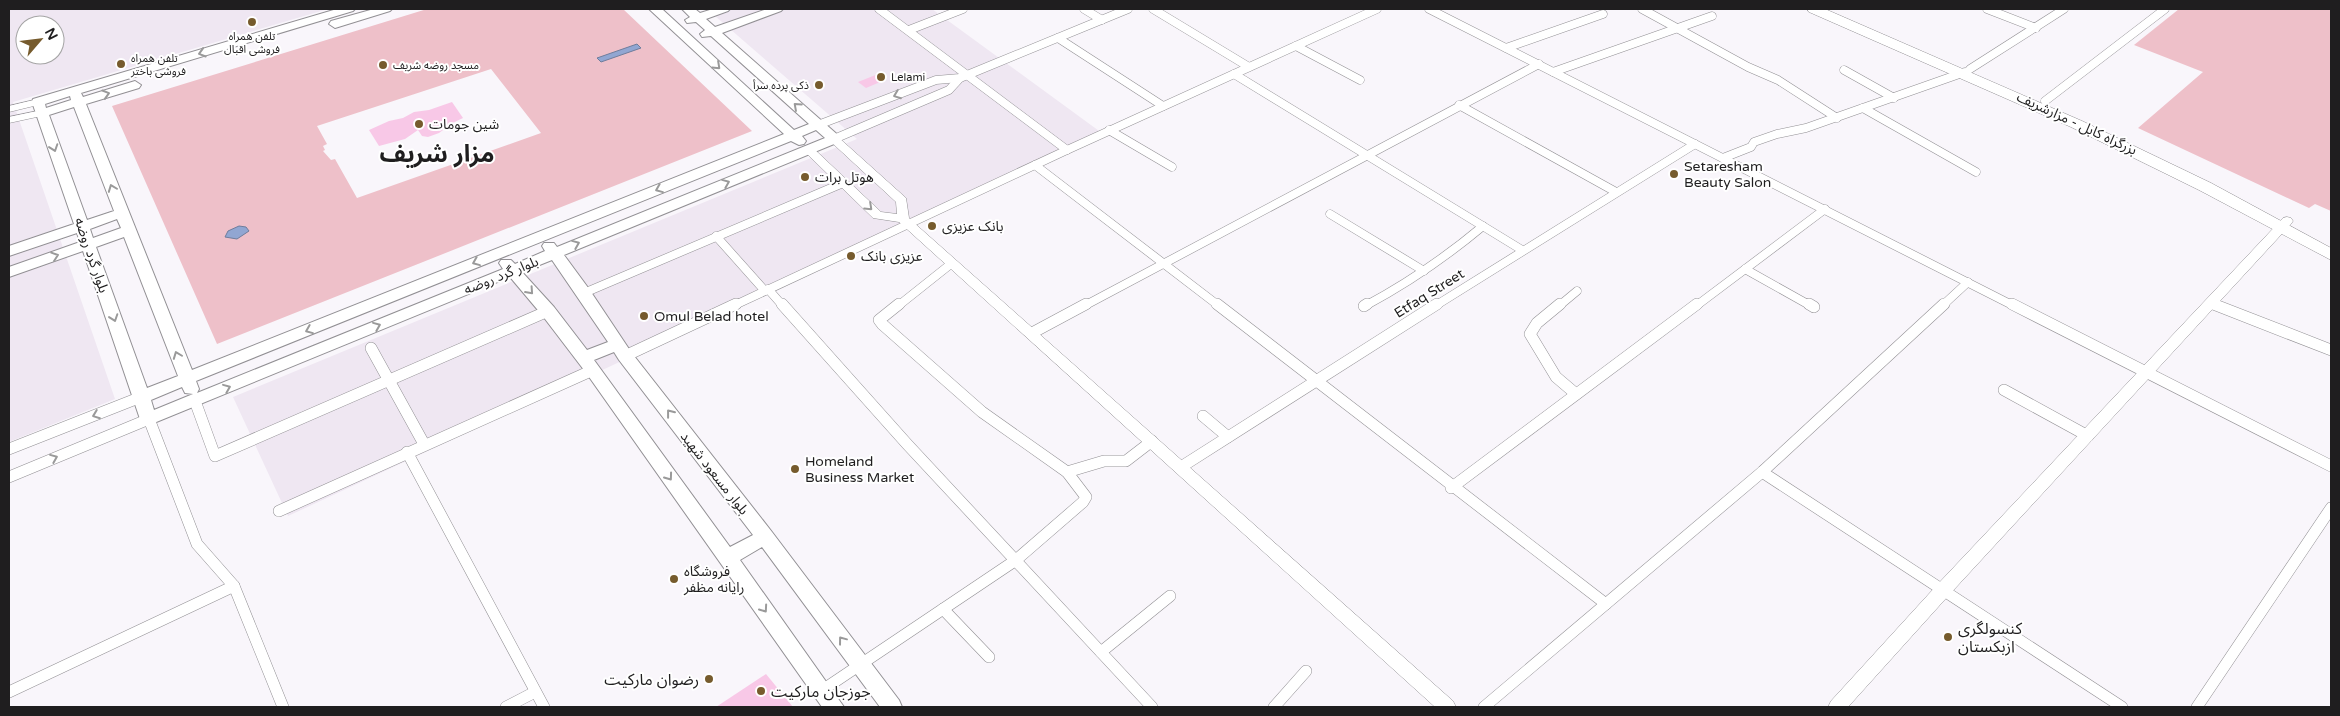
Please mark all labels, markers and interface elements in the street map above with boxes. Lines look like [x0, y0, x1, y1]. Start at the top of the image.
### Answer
north arrow [15, 15, 65, 65]
marker: تلفن همراه فروشی اقبال [246, 16, 258, 28]
text: N [41, 25, 61, 43]
place label: تلفن همراه فروشی اقبال [224, 30, 280, 56]
one-way arrow [198, 47, 206, 57]
place label: تلفن همراه فروشی باختر [130, 52, 186, 78]
marker: تلفن همراه فروشی باختر [115, 58, 127, 70]
marker: مسجد روضه شریف [377, 59, 389, 71]
place label: مسجد روضه شریف [393, 59, 479, 72]
one-way arrow [711, 60, 720, 69]
marker: Lelami [875, 71, 887, 83]
place label: Lelami [891, 71, 925, 84]
place label: ذکی پرده سرأ [753, 79, 809, 93]
marker: ذکی پرده سرأ [813, 79, 825, 91]
street label: بزرگراه کابل - مزارشریف [2014, 88, 2140, 159]
one-way arrow [101, 89, 109, 99]
one-way arrow [893, 89, 902, 99]
one-way arrow [794, 103, 803, 112]
place label: شین جومات [429, 116, 499, 133]
marker: شین جومات [413, 118, 425, 130]
district label: مزار شريف [379, 140, 495, 169]
one-way arrow [49, 143, 59, 152]
place label: Setaresham Beauty Salon [1684, 158, 1771, 191]
marker: Setaresham Beauty Salon [1668, 168, 1680, 180]
place label: هوتل برات [815, 169, 874, 186]
marker: هوتل برات [799, 171, 811, 183]
one-way arrow [721, 178, 730, 189]
one-way arrow [656, 183, 664, 193]
one-way arrow [108, 184, 118, 192]
one-way arrow [863, 201, 872, 210]
street label: بلوار گرد روضه [71, 215, 112, 295]
place label: بانک عزیزی [942, 218, 1004, 235]
marker: بانک عزیزی [926, 220, 938, 232]
one-way arrow [571, 240, 580, 251]
place label: عزیزی بانک [861, 248, 922, 265]
marker: عزیزی بانک [845, 250, 857, 262]
one-way arrow [50, 252, 59, 262]
street label: بلوار گرد روضه [461, 253, 541, 298]
one-way arrow [472, 256, 481, 267]
street label: Etfaq Street [1391, 265, 1468, 322]
one-way arrow [524, 285, 533, 294]
place label: Omul Belad hotel [654, 308, 769, 325]
marker: Omul Belad hotel [638, 310, 650, 322]
one-way arrow [108, 313, 118, 322]
one-way arrow [372, 322, 381, 332]
one-way arrow [305, 323, 314, 334]
one-way arrow [173, 351, 183, 360]
one-way arrow [222, 383, 230, 393]
one-way arrow [92, 409, 101, 419]
one-way arrow [667, 410, 675, 419]
street label: بلوار مسعود شهید [677, 428, 753, 518]
place label: Homeland Business Market [805, 453, 915, 486]
one-way arrow [49, 454, 58, 465]
marker: Homeland Business Market [789, 463, 801, 475]
one-way arrow [663, 471, 672, 481]
place label: فروشگاه رایانه مظفر [683, 563, 744, 596]
marker: فروشگاه رایانه مظفر [668, 573, 680, 585]
one-way arrow [758, 603, 766, 612]
place label: کنسولگری ازبکستان [1958, 619, 2022, 657]
marker: کنسولگری ازبکستان [1942, 631, 1954, 643]
one-way arrow [839, 636, 848, 646]
place label: رضوان مارکیت [604, 670, 699, 690]
marker: رضوان مارکیت [703, 673, 715, 685]
place label: جوزجان مارکیت [771, 682, 871, 702]
marker: جوزجان مارکیت [755, 685, 767, 697]

